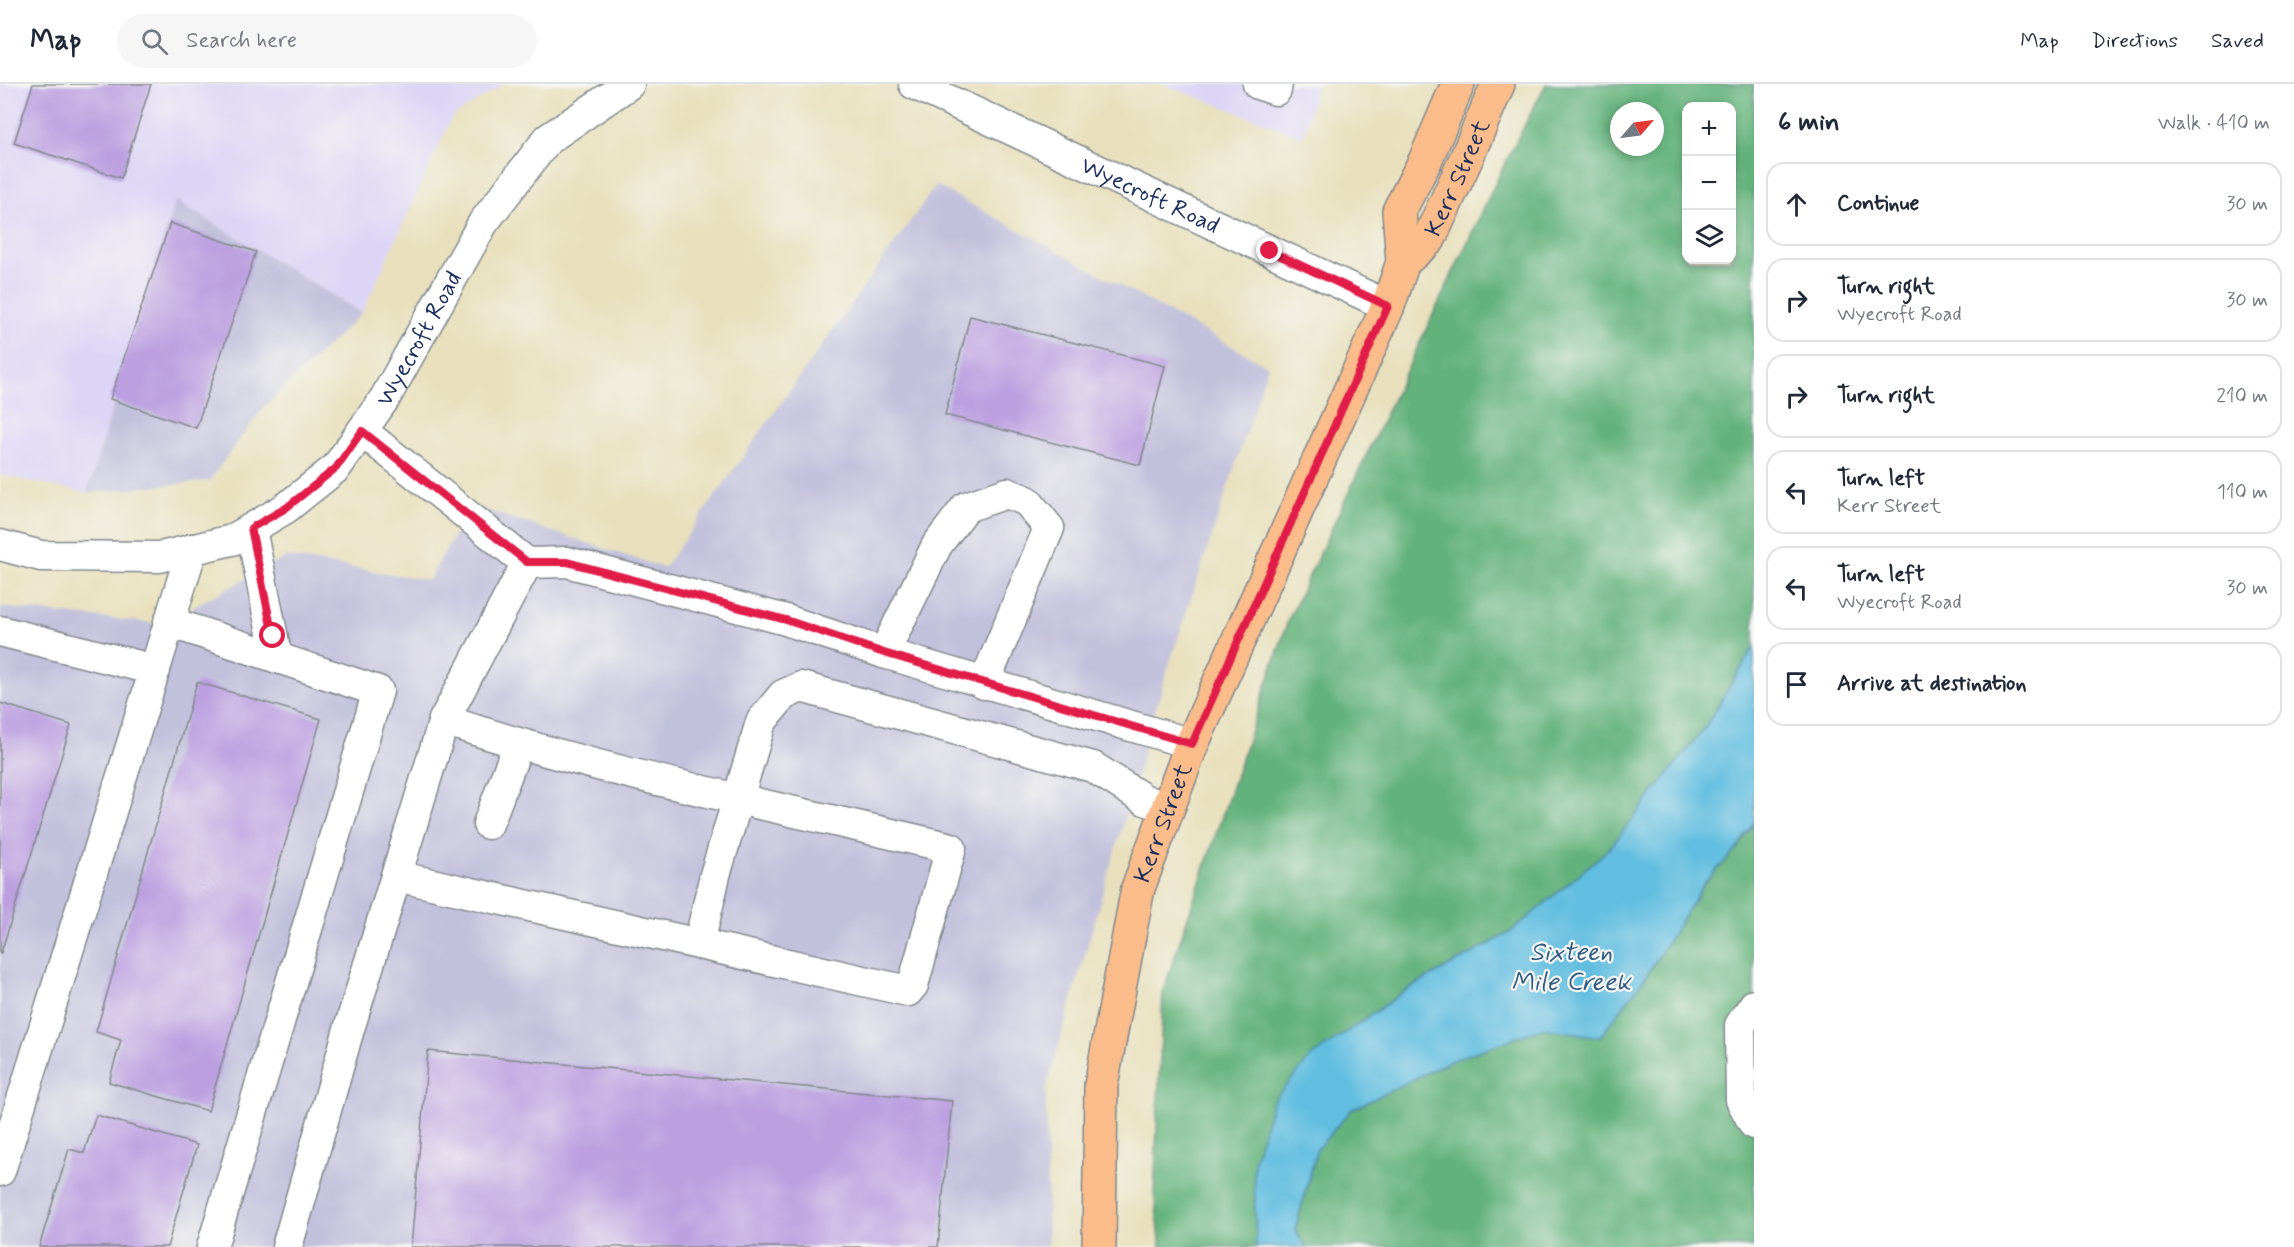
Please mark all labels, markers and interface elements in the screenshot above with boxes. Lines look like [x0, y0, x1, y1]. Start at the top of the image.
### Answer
search box [117, 14, 537, 68]
text: Map [30, 23, 81, 60]
icon: search [138, 25, 171, 58]
text: Search here [186, 27, 297, 55]
text: Map [2020, 27, 2059, 55]
text: Directions [2092, 27, 2178, 55]
text: Saved [2211, 27, 2264, 55]
north arrow [1610, 102, 1664, 156]
map controls [1682, 102, 1736, 264]
button: + [1682, 102, 1736, 156]
text: 6 min [1778, 106, 1840, 140]
text: Walk · 410 m [2158, 110, 2270, 137]
street label: Kerr Street [1418, 115, 1498, 242]
street label: Wyecroft Road [1075, 150, 1224, 242]
button: − [1682, 156, 1736, 210]
icon: ahead [1780, 188, 1813, 221]
text: Continue [1837, 190, 1919, 218]
text: 30 m [2226, 191, 2268, 218]
button: layers [1682, 210, 1736, 264]
route end [1256, 237, 1282, 263]
street label: Wyecroft Road [370, 266, 470, 412]
text: Turn right [1837, 273, 1935, 301]
icon: right [1780, 284, 1813, 317]
text: 30 m [2226, 287, 2268, 314]
text: Wyecroft Road [1837, 301, 1962, 328]
icon: right [1780, 380, 1813, 413]
text: Turn right [1837, 382, 1935, 410]
text: 210 m [2216, 383, 2268, 410]
text: Turn left [1837, 465, 1925, 493]
icon: left [1780, 476, 1813, 509]
text: 110 m [2217, 479, 2268, 506]
text: Kerr Street [1837, 493, 1941, 520]
text: Turn left [1837, 561, 1925, 589]
icon: left [1780, 572, 1813, 605]
text: 30 m [2226, 575, 2268, 602]
text: Wyecroft Road [1837, 589, 1962, 616]
route start [259, 622, 285, 648]
icon: arrive [1780, 668, 1813, 701]
text: Arrive at destination [1837, 670, 2027, 698]
street label: Kerr Street [1127, 759, 1200, 887]
water label: Sixteen Mile Creek [1511, 936, 1632, 1000]

